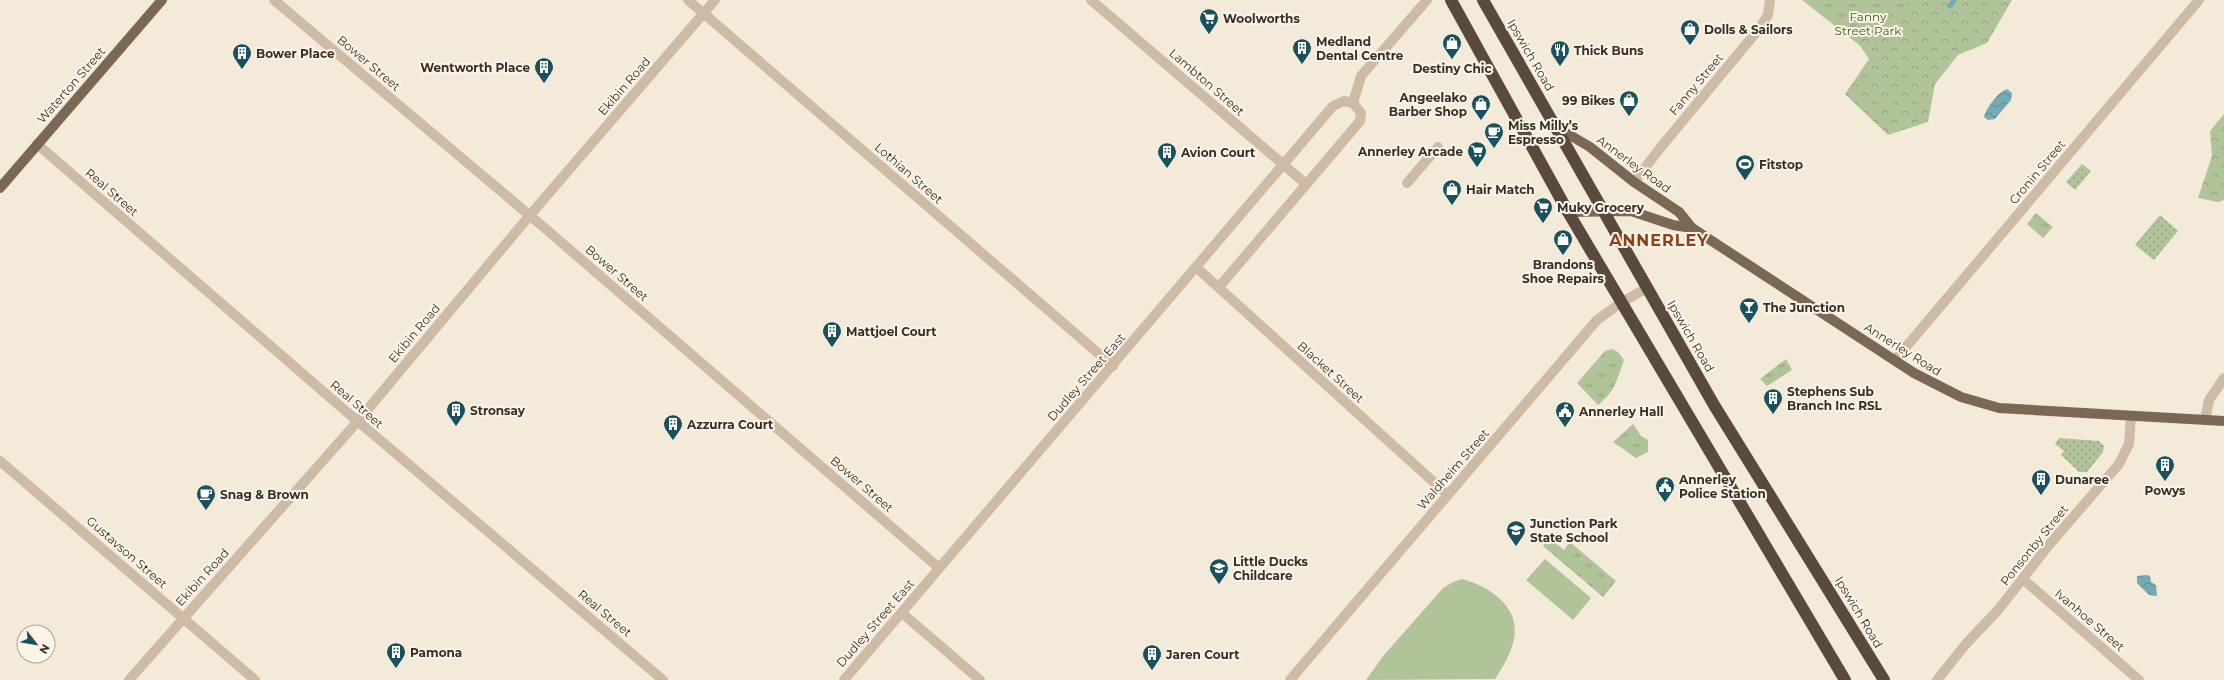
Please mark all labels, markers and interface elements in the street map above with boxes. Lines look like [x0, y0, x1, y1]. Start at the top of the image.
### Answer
supermarket icon: Woolworths [1198, 7, 1220, 35]
park label: Fanny Street Park [1835, 9, 1902, 38]
place label: Woolworths [1223, 11, 1300, 26]
street label: Ipswich Road [1504, 16, 1558, 94]
shop icon: Dolls & Sailors [1679, 18, 1701, 46]
place label: Dolls & Sailors [1704, 22, 1793, 37]
street label: Bower Street [334, 32, 404, 94]
shop icon: Destiny Chic [1441, 32, 1463, 60]
place label: Medland Dental Centre [1316, 34, 1404, 63]
building icon: Medland Dental Centre [1291, 37, 1313, 65]
restaurant icon: Thick Buns [1549, 39, 1571, 67]
building icon: Bower Place [231, 42, 253, 70]
place label: Thick Buns [1574, 43, 1644, 58]
street label: Waterton Street [34, 44, 108, 126]
street label: Lambton Street [1166, 45, 1248, 119]
place label: Bower Place [256, 46, 335, 61]
street label: Fanny Street [1666, 50, 1726, 118]
street label: Ekibin Road [595, 54, 653, 118]
building icon: Wentworth Place [533, 56, 555, 84]
place label: Wentworth Place [420, 60, 530, 75]
place label: Destiny Chic [1412, 61, 1492, 76]
shop icon: 99 Bikes [1618, 89, 1640, 117]
place label: Angeelako Barber Shop [1389, 90, 1467, 119]
shop icon: Angeelako Barber Shop [1470, 93, 1492, 121]
place label: 99 Bikes [1562, 93, 1616, 108]
place label: Miss Milly’s Espresso [1508, 118, 1579, 147]
cafe icon: Miss Milly’s Espresso [1483, 121, 1505, 149]
street label: Annerley Road [1594, 132, 1674, 196]
street label: Cronin Street [2006, 137, 2068, 207]
street label: Lothian Street [872, 139, 946, 207]
supermarket icon: Annerley Arcade [1466, 140, 1488, 168]
building icon: Avion Court [1156, 141, 1178, 169]
place label: Annerley Arcade [1357, 144, 1463, 159]
place label: Avion Court [1180, 145, 1256, 160]
sports icon: Fitstop [1734, 153, 1756, 181]
place label: Fitstop [1759, 157, 1803, 172]
street label: Real Street [82, 165, 142, 219]
shop icon: Hair Match [1441, 178, 1463, 206]
place label: Hair Match [1466, 182, 1535, 197]
supermarket icon: Muky Grocery [1532, 196, 1554, 224]
place label: Muky Grocery [1557, 200, 1645, 215]
shop icon: Brandons Shoe Repairs [1552, 228, 1574, 256]
district label: ANNERLEY [1608, 231, 1709, 250]
street label: Bower Street [583, 242, 652, 304]
place label: Brandons Shoe Repairs [1522, 257, 1605, 286]
bar icon: The Junction [1738, 296, 1760, 324]
street label: Ipswich Road [1664, 297, 1718, 375]
street label: Ekibin Road [385, 300, 443, 366]
place label: The Junction [1763, 300, 1845, 315]
street label: Annerley Road [1862, 319, 1944, 379]
building icon: Mattjoel Court [821, 320, 843, 348]
place label: Mattjoel Court [846, 324, 937, 339]
street label: Dudley Street East [1044, 330, 1128, 424]
street label: Blacket Street [1295, 338, 1368, 406]
street label: Real Street [327, 377, 387, 431]
place label: Stephens Sub Branch Inc RSL [1787, 384, 1883, 413]
building icon: Stephens Sub Branch Inc RSL [1762, 387, 1784, 415]
building icon: Stronsay [445, 399, 467, 427]
public building icon: Annerley Hall [1554, 400, 1576, 428]
place label: Stronsay [470, 403, 526, 418]
place label: Annerley Hall [1578, 404, 1664, 419]
building icon: Azzurra Court [662, 413, 684, 441]
place label: Azzurra Court [686, 417, 774, 432]
street label: Waldheim Street [1414, 426, 1492, 512]
street label: Bower Street [828, 453, 897, 515]
building icon: Powys [2154, 454, 2176, 482]
building icon: Dunaree [2030, 468, 2052, 496]
place label: Annerley Police Station [1678, 472, 1766, 501]
place label: Dunaree [2055, 472, 2109, 487]
public building icon: Annerley Police Station [1654, 475, 1676, 503]
cafe icon: Snag & Brown [195, 483, 217, 511]
place label: Powys [2145, 483, 2186, 498]
place label: Snag & Brown [220, 487, 309, 502]
street label: Ponsonby Street [1997, 502, 2071, 588]
street label: Gustavson Street [84, 513, 171, 591]
place label: Junction Park State School [1529, 516, 1618, 545]
school or university icon: Junction Park State School [1505, 519, 1527, 547]
street label: Ekibin Road [172, 545, 232, 609]
place label: Little Ducks Childcare [1233, 554, 1309, 583]
school or university icon: Little Ducks Childcare [1208, 557, 1230, 585]
street label: Ipswich Road [1832, 574, 1886, 650]
street label: Dudley Street East [833, 576, 917, 670]
street label: Real Street [575, 586, 635, 640]
street label: Ivanhoe Street [2052, 586, 2128, 654]
north arrow [16, 624, 56, 664]
building icon: Pamona [385, 641, 407, 669]
text: N [36, 642, 53, 657]
building icon: Jaren Court [1141, 643, 1163, 671]
place label: Pamona [410, 645, 462, 660]
place label: Jaren Court [1165, 647, 1240, 662]

